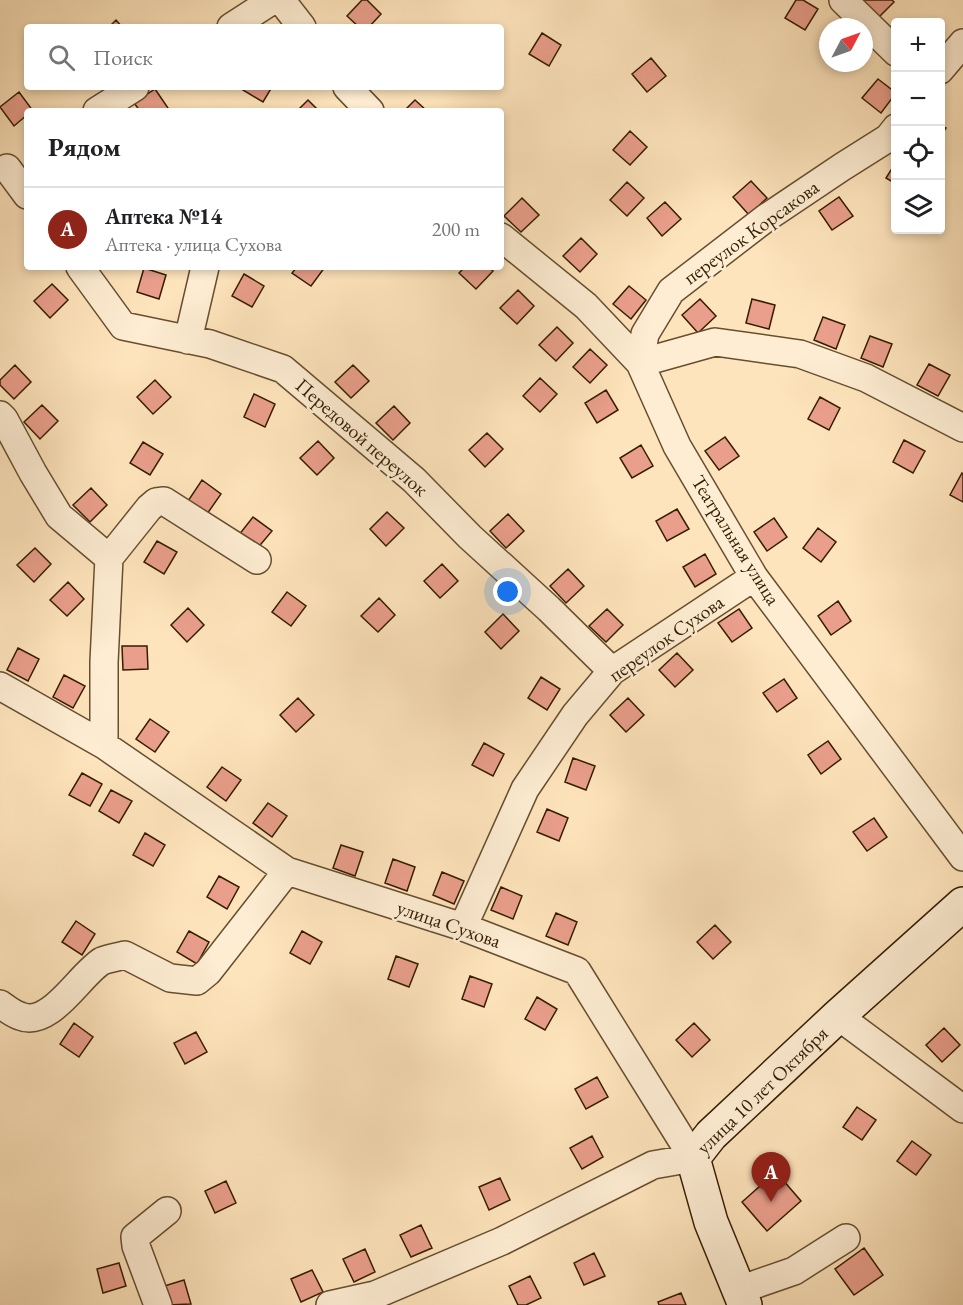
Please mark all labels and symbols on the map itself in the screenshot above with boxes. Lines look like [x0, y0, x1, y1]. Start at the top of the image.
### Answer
north arrow [819, 18, 873, 72]
street label: переулок Корсакова [678, 174, 824, 290]
street label: Передовой переулок [290, 372, 434, 502]
street label: Театральная улица [686, 470, 786, 610]
your location [493, 577, 522, 606]
street label: переулок Сухова [603, 589, 729, 687]
street label: улица Сухова [394, 894, 504, 954]
street label: улица 10 лет Октября [691, 1020, 833, 1160]
pin: A [752, 1152, 790, 1202]

